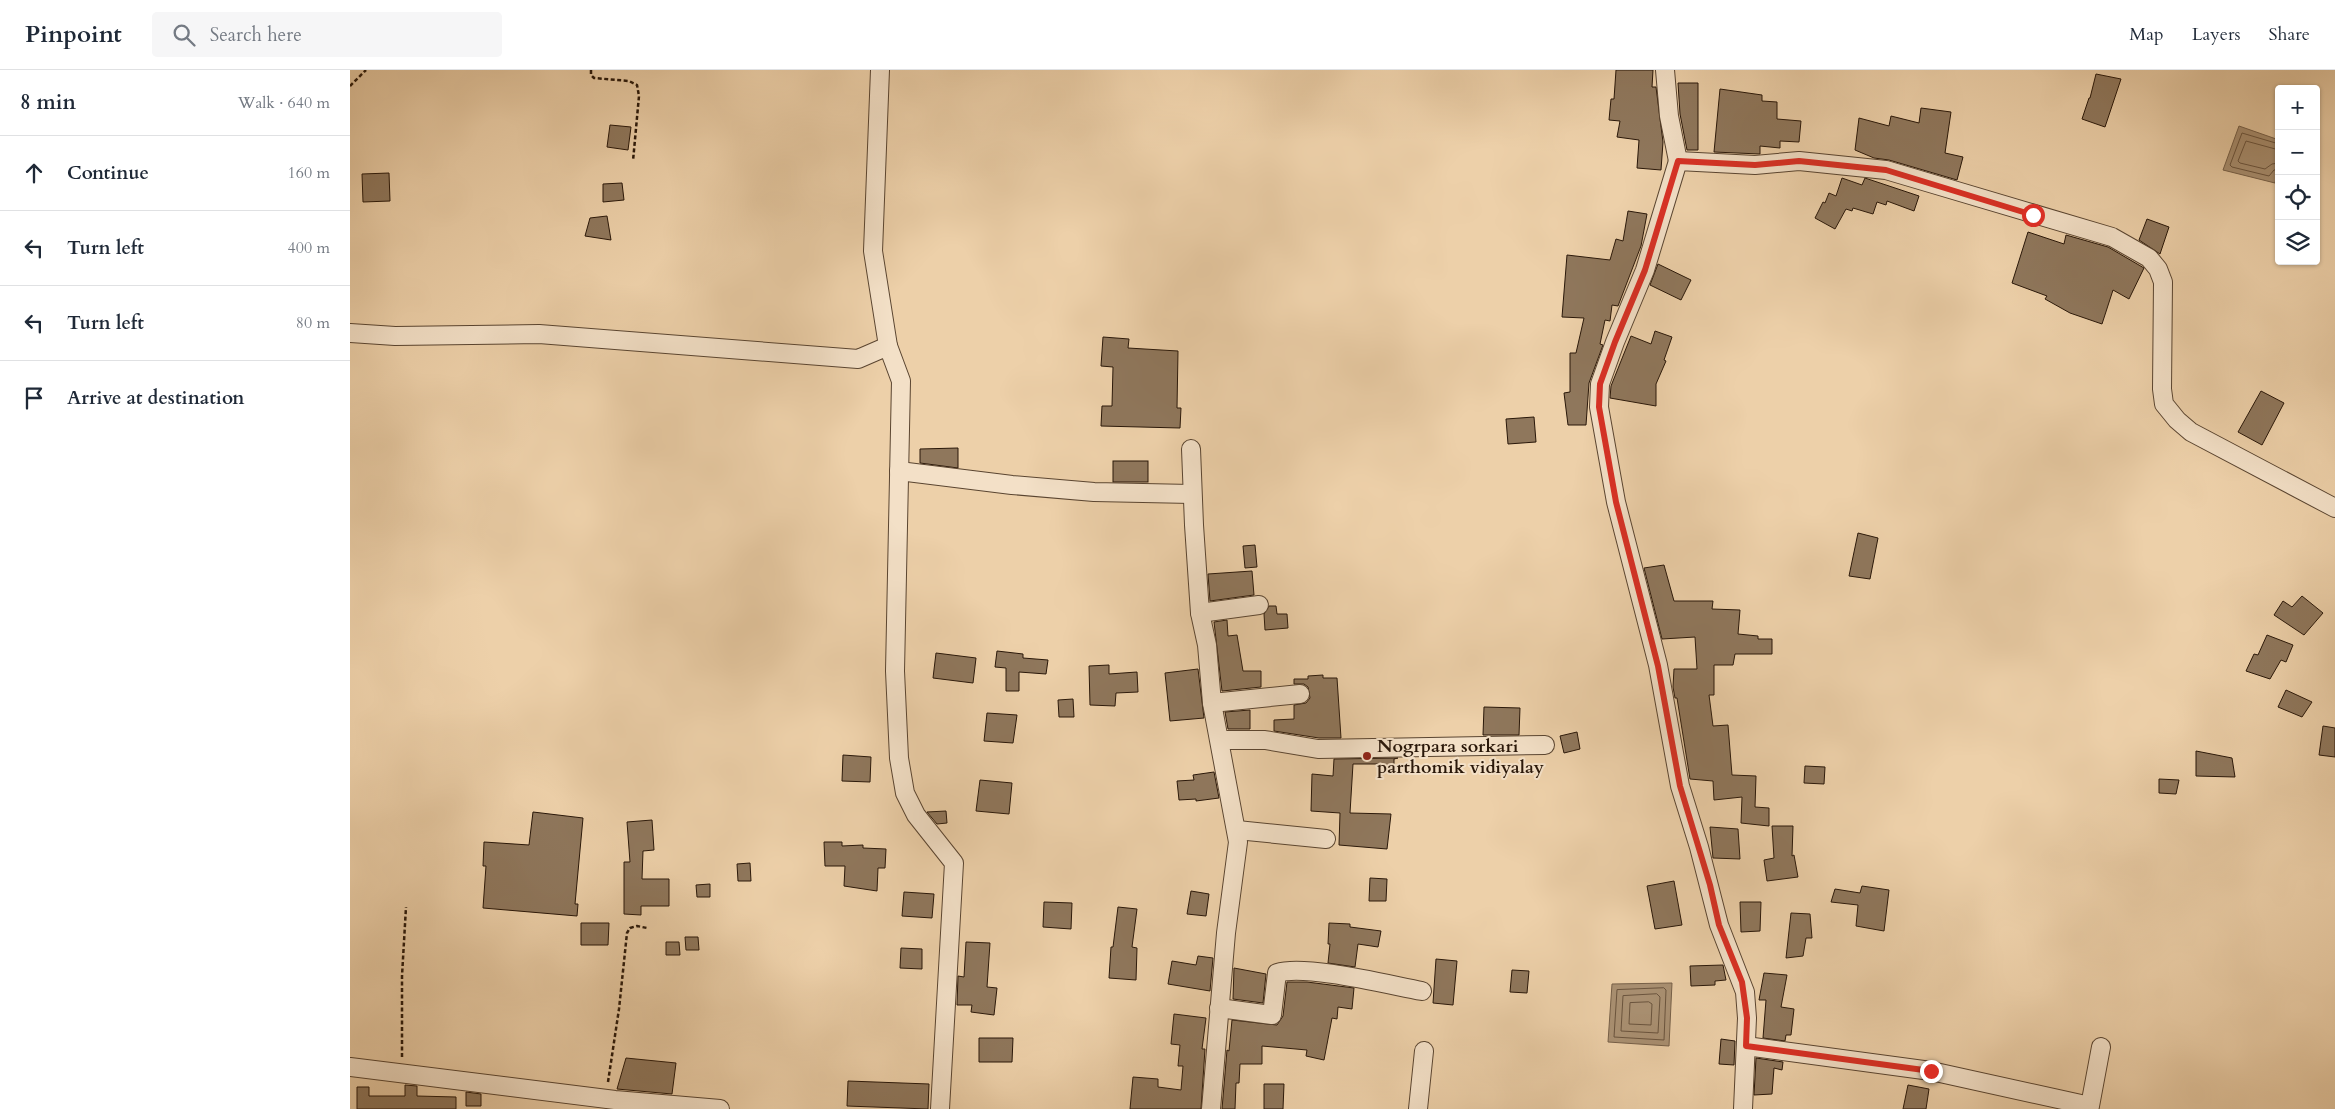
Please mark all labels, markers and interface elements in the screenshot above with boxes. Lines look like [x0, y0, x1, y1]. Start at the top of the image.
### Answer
search box [152, 12, 502, 57]
text: Pinpoint [25, 18, 122, 51]
icon: search [170, 21, 198, 49]
text: Search here [210, 22, 302, 48]
text: Map [2129, 22, 2164, 47]
text: Layers [2192, 22, 2241, 47]
text: Share [2269, 22, 2310, 47]
map controls [2275, 85, 2320, 265]
button: + [2275, 85, 2320, 130]
text: 8 min [20, 88, 76, 117]
text: Walk · 640 m [238, 92, 330, 114]
button: − [2275, 130, 2320, 175]
icon: ahead [20, 159, 48, 187]
text: Continue [67, 160, 149, 186]
text: 160 m [288, 162, 330, 184]
button: locate [2275, 175, 2320, 220]
route start [2022, 204, 2045, 227]
button: layers [2275, 220, 2320, 265]
icon: left [20, 234, 48, 262]
text: Turn left [67, 235, 144, 261]
text: 400 m [288, 237, 330, 259]
icon: left [20, 309, 48, 337]
text: Turn left [67, 310, 144, 336]
text: 80 m [296, 312, 330, 334]
icon: arrive [20, 384, 48, 412]
text: Arrive at destination [67, 385, 244, 411]
place label: Nogrpara sorkari parthomik vidiyalay [1377, 734, 1545, 780]
marker: Nogrpara sorkari parthomik vidiyalay [1361, 750, 1373, 762]
route end [1920, 1060, 1943, 1083]

